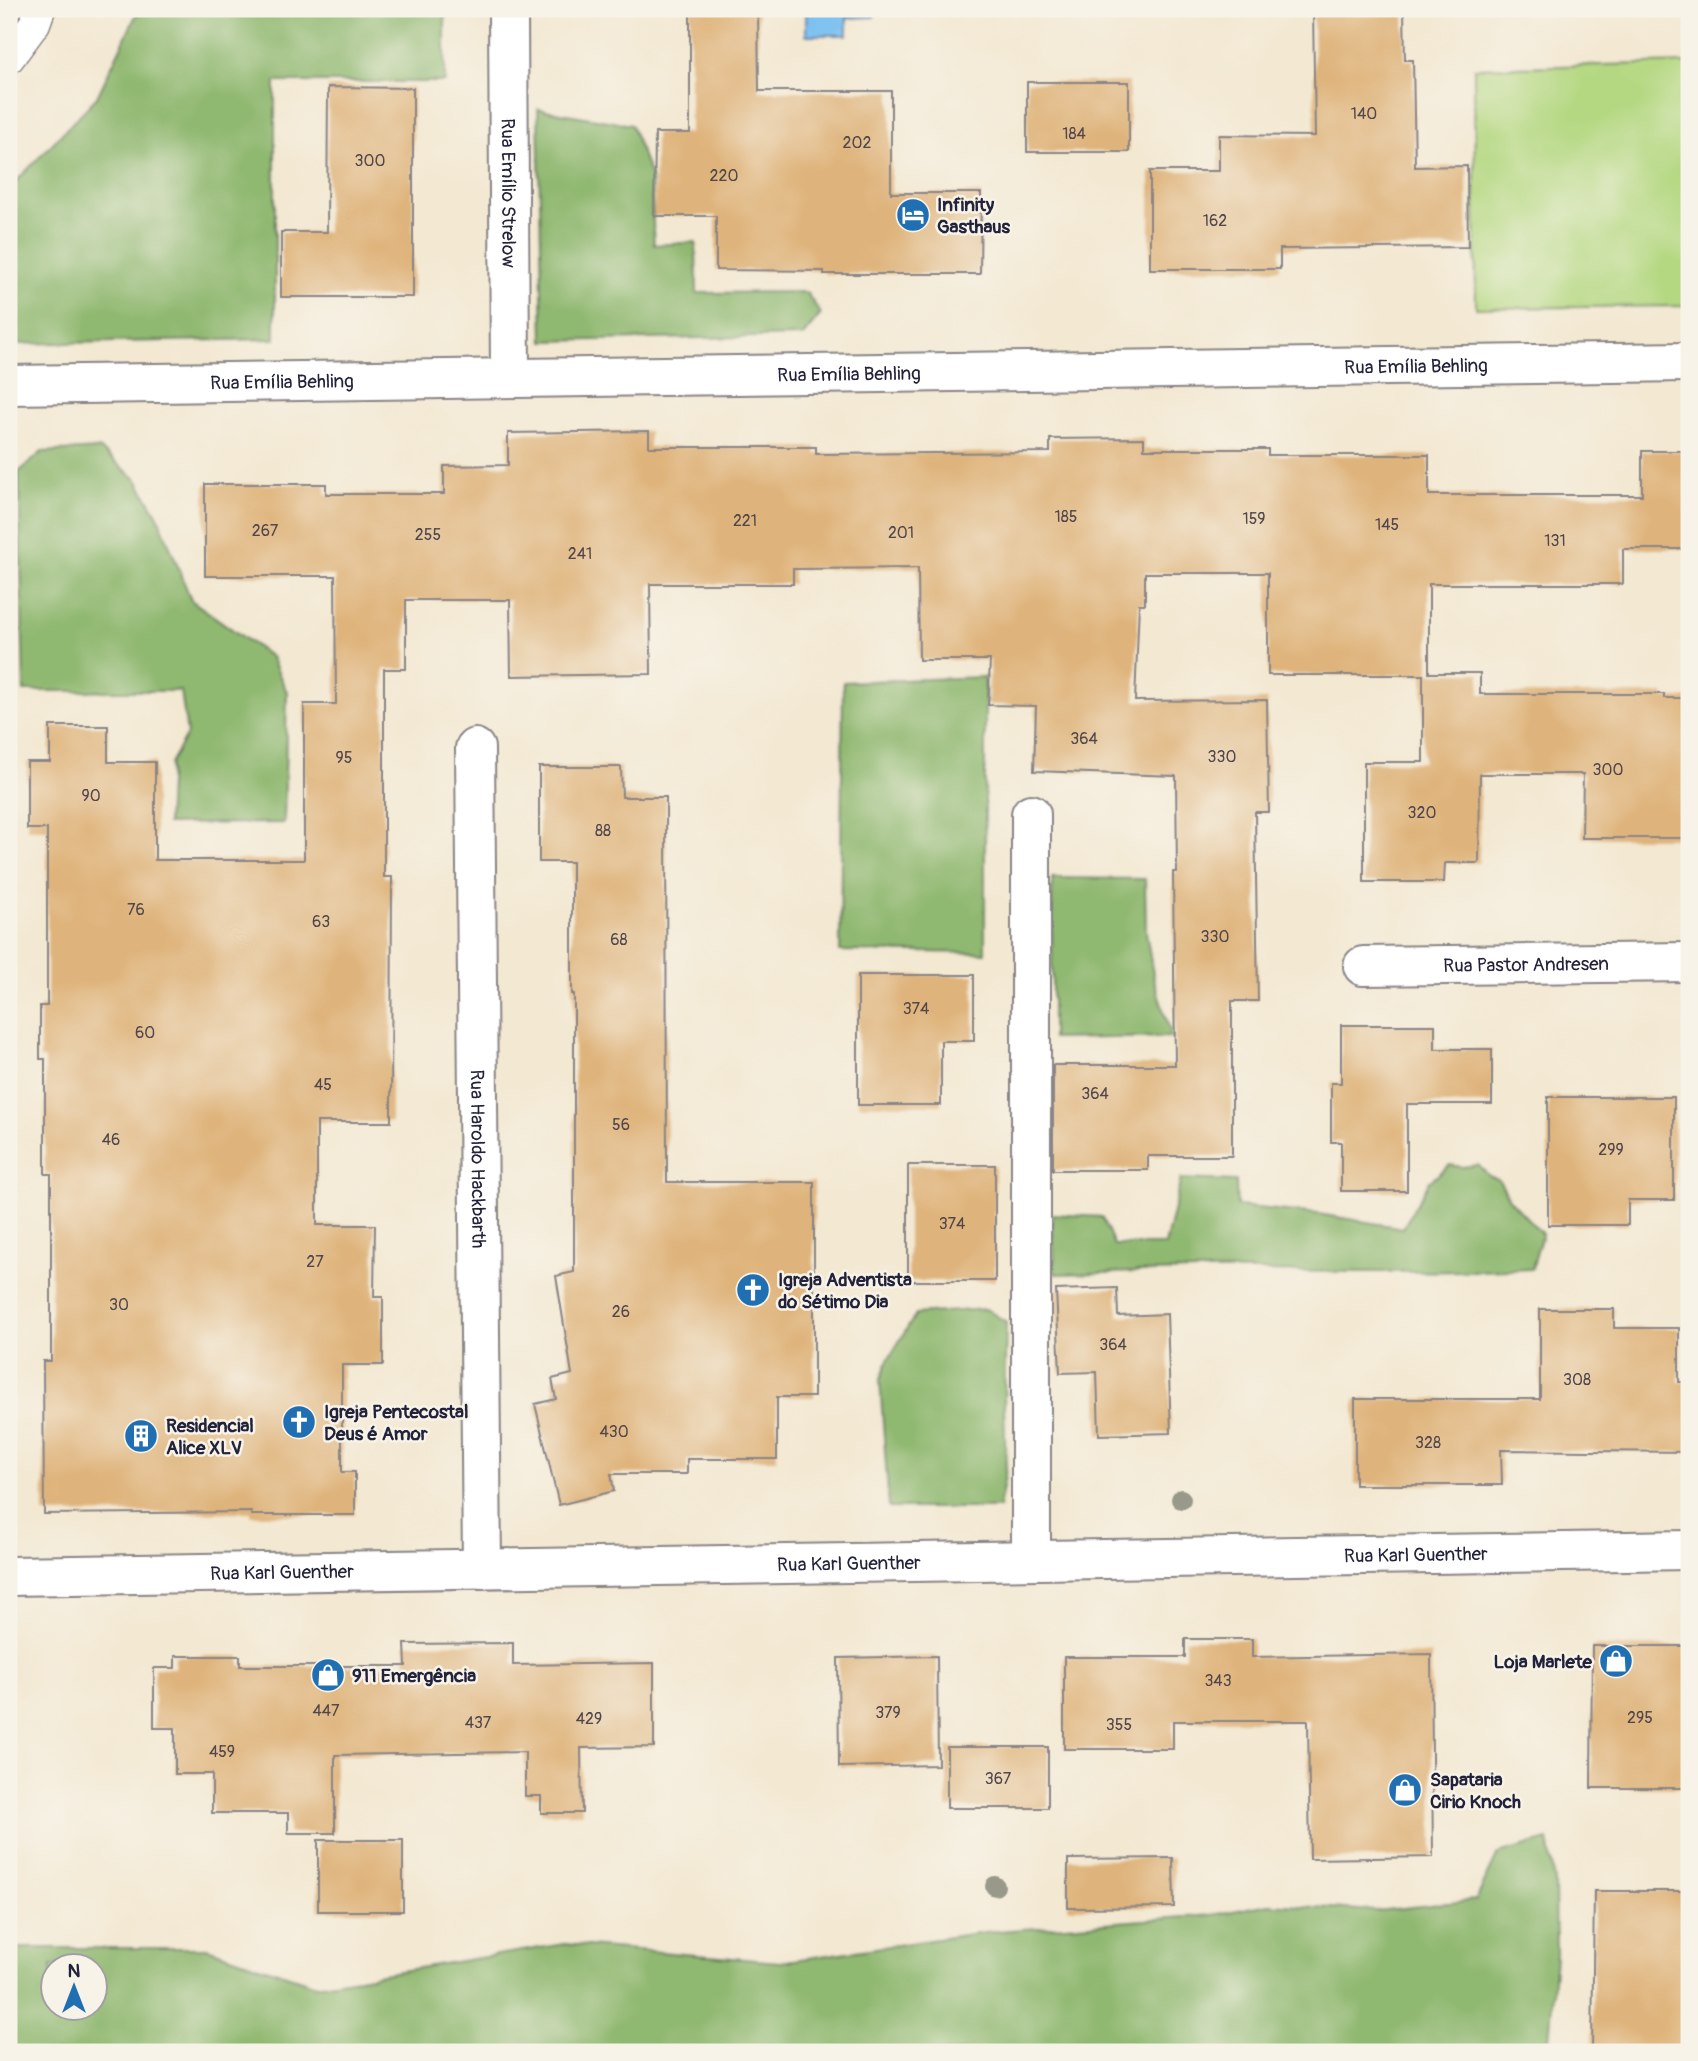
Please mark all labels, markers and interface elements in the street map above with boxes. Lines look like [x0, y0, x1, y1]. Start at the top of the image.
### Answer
house number: 140 [1351, 104, 1377, 124]
street label: Rua Emílio Strelow [496, 118, 520, 268]
house number: 184 [1062, 124, 1086, 144]
house number: 202 [843, 133, 871, 153]
house number: 300 [355, 151, 385, 171]
house number: 220 [710, 166, 738, 186]
place label: Infinity Gasthaus [937, 193, 1011, 239]
hotel icon: Infinity Gasthaus [894, 196, 932, 234]
house number: 162 [1203, 211, 1227, 231]
street label: Rua Emília Behling [1344, 354, 1488, 380]
street label: Rua Emília Behling [777, 362, 921, 387]
street label: Rua Emília Behling [210, 369, 354, 395]
house number: 185 [1055, 507, 1078, 527]
house number: 159 [1242, 509, 1266, 529]
house number: 221 [733, 511, 757, 531]
house number: 145 [1375, 515, 1399, 535]
house number: 267 [252, 521, 279, 541]
house number: 201 [888, 523, 914, 543]
house number: 255 [415, 525, 441, 545]
house number: 131 [1544, 531, 1566, 551]
house number: 241 [568, 544, 592, 564]
house number: 364 [1070, 729, 1098, 749]
house number: 330 [1208, 747, 1236, 767]
house number: 95 [336, 748, 352, 768]
house number: 300 [1593, 760, 1623, 780]
house number: 90 [81, 786, 101, 806]
house number: 320 [1408, 803, 1436, 823]
house number: 88 [595, 821, 611, 841]
house number: 76 [127, 900, 145, 920]
house number: 63 [312, 912, 330, 932]
house number: 330 [1201, 927, 1229, 947]
house number: 68 [610, 930, 628, 950]
street label: Rua Pastor Andresen [1443, 952, 1609, 978]
house number: 374 [903, 999, 929, 1019]
house number: 60 [135, 1023, 155, 1043]
street label: Rua Haroldo Hackbarth [465, 1069, 490, 1249]
house number: 45 [314, 1075, 332, 1095]
house number: 364 [1081, 1084, 1109, 1104]
house number: 56 [612, 1115, 630, 1135]
house number: 46 [102, 1130, 120, 1150]
house number: 299 [1598, 1140, 1624, 1160]
house number: 374 [939, 1214, 965, 1234]
house number: 27 [306, 1252, 324, 1272]
place label: Igreja Adventista do Sétimo Dia [778, 1268, 912, 1314]
church icon: Igreja Adventista do Sétimo Dia [734, 1271, 772, 1309]
house number: 30 [109, 1295, 129, 1315]
house number: 26 [612, 1302, 630, 1322]
house number: 364 [1099, 1335, 1127, 1355]
house number: 308 [1563, 1370, 1591, 1390]
place label: Igreja Pentecostal Deus é Amor [324, 1400, 468, 1446]
church icon: Igreja Pentecostal Deus é Amor [280, 1403, 318, 1441]
place label: Residencial Alice XLV [166, 1414, 254, 1460]
building icon: Residencial Alice XLV [122, 1417, 160, 1455]
house number: 430 [599, 1422, 629, 1442]
house number: 328 [1415, 1433, 1441, 1453]
street label: Rua Karl Guenther [1344, 1542, 1488, 1568]
street label: Rua Karl Guenther [777, 1551, 921, 1577]
street label: Rua Karl Guenther [210, 1560, 354, 1586]
shop icon: Loja Marlete [1597, 1642, 1635, 1680]
place label: Loja Marlete [1494, 1650, 1593, 1674]
shop icon: 911 Emergência [309, 1656, 347, 1694]
place label: 911 Emergência [352, 1664, 476, 1688]
house number: 343 [1204, 1671, 1232, 1691]
house number: 447 [312, 1701, 340, 1721]
house number: 379 [875, 1703, 901, 1723]
house number: 295 [1627, 1708, 1653, 1728]
house number: 429 [576, 1709, 602, 1729]
house number: 437 [465, 1713, 492, 1733]
house number: 355 [1106, 1715, 1132, 1735]
house number: 459 [209, 1742, 235, 1762]
place label: Sapataria Cirio Knoch [1430, 1768, 1521, 1814]
house number: 367 [985, 1769, 1012, 1789]
shop icon: Sapataria Cirio Knoch [1386, 1771, 1424, 1809]
north arrow [38, 1952, 108, 2022]
text: N [68, 1959, 81, 1983]

